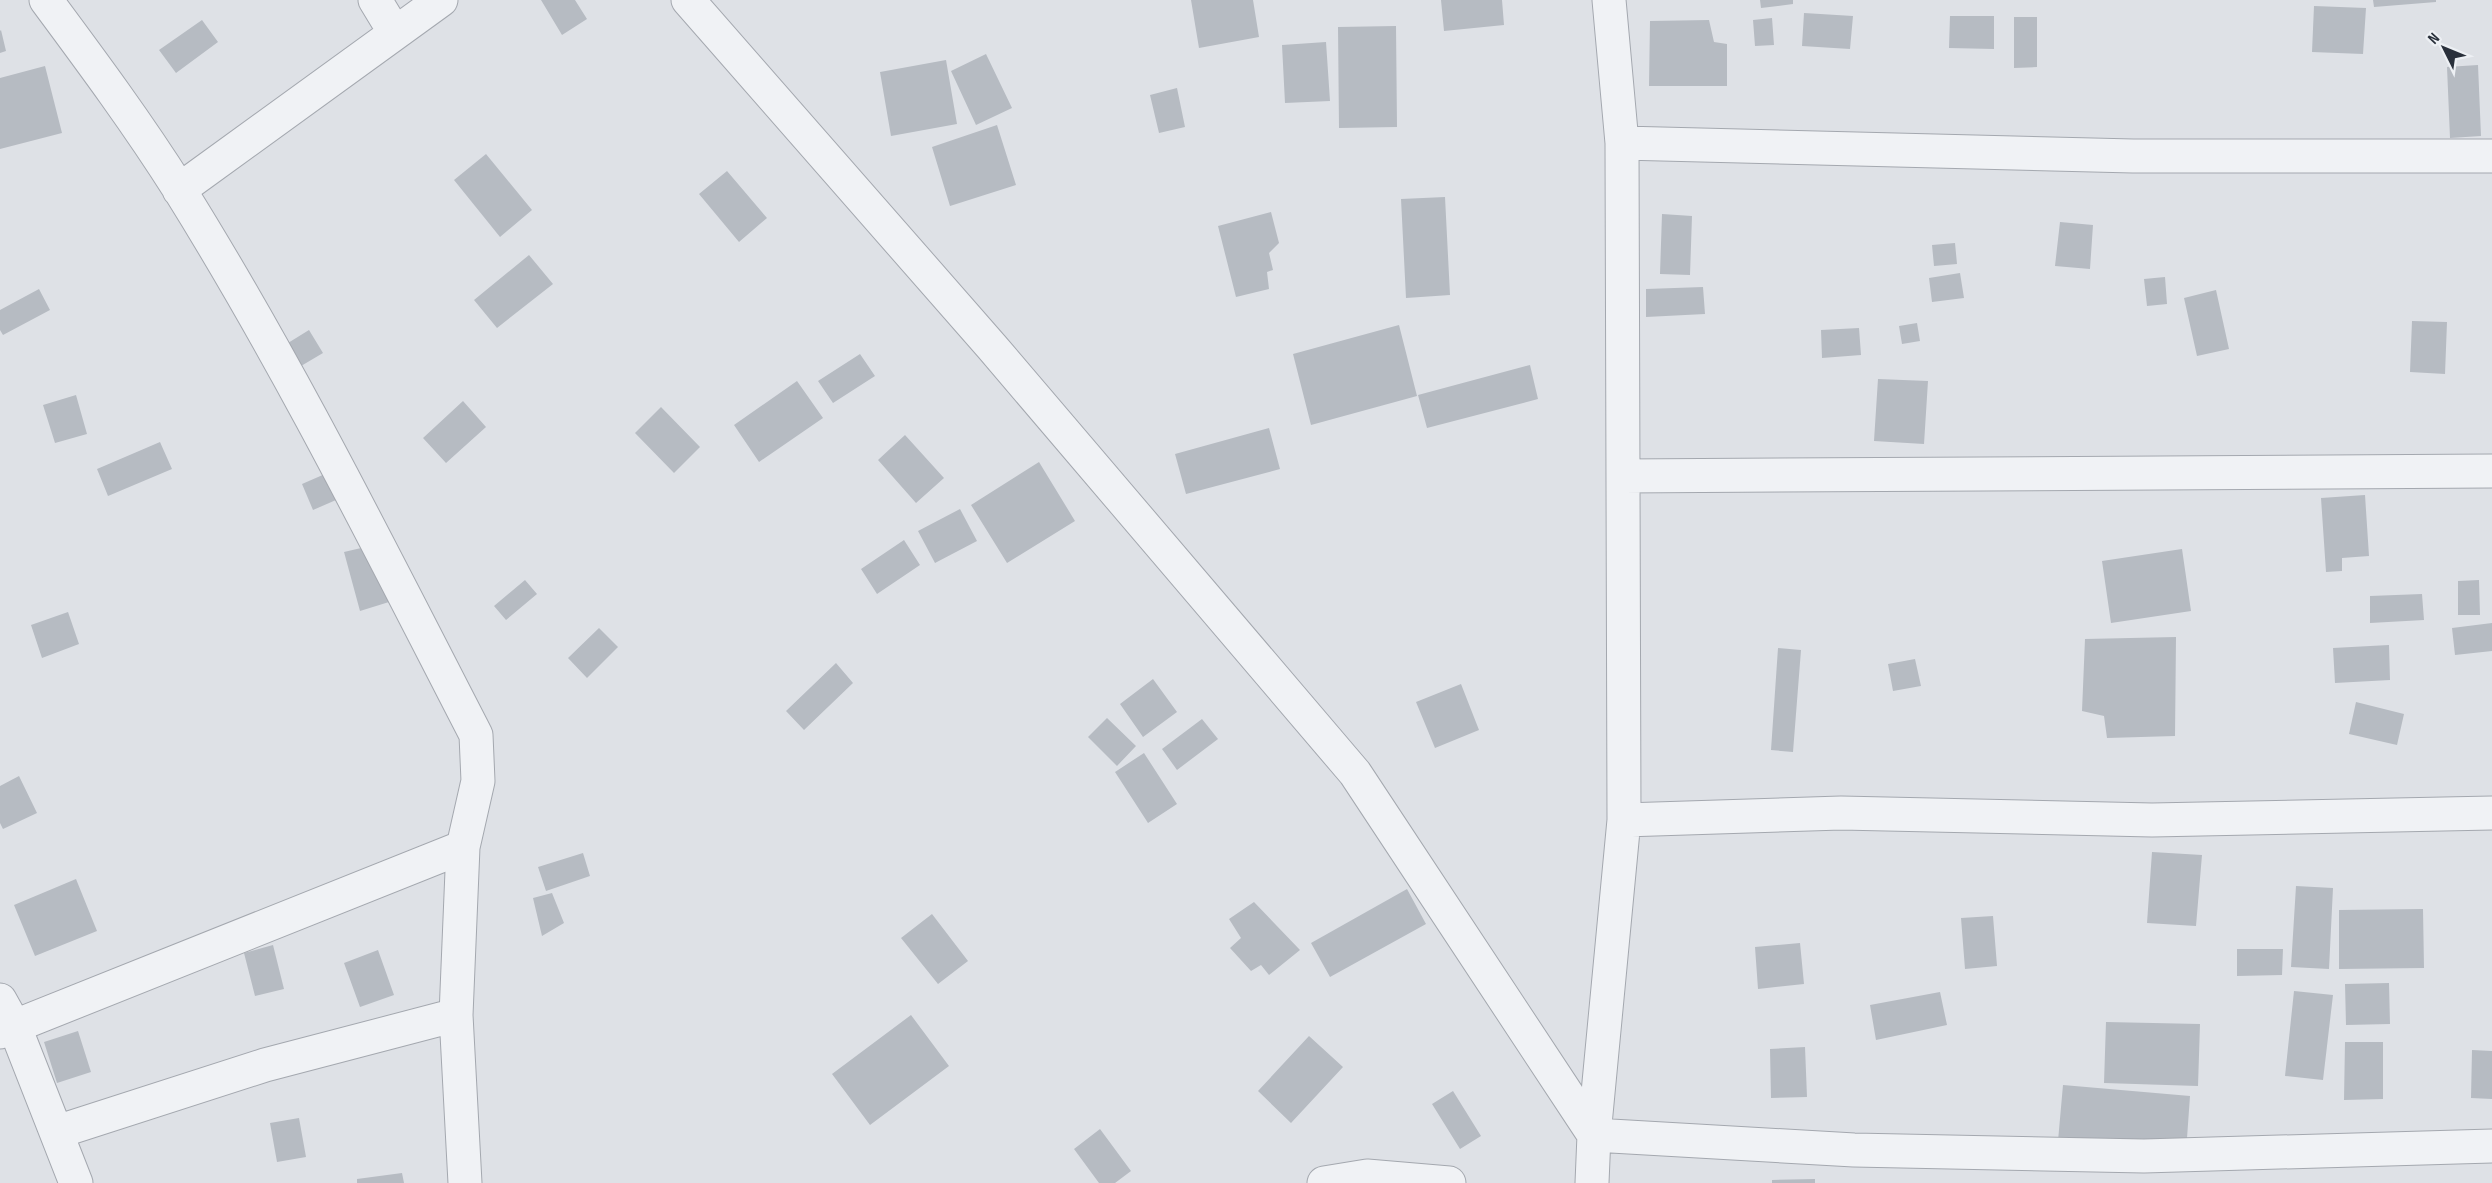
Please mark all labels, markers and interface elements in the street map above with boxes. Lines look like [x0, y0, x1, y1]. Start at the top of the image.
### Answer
north arrow [2414, 18, 2474, 78]
text: N [2424, 29, 2444, 48]

